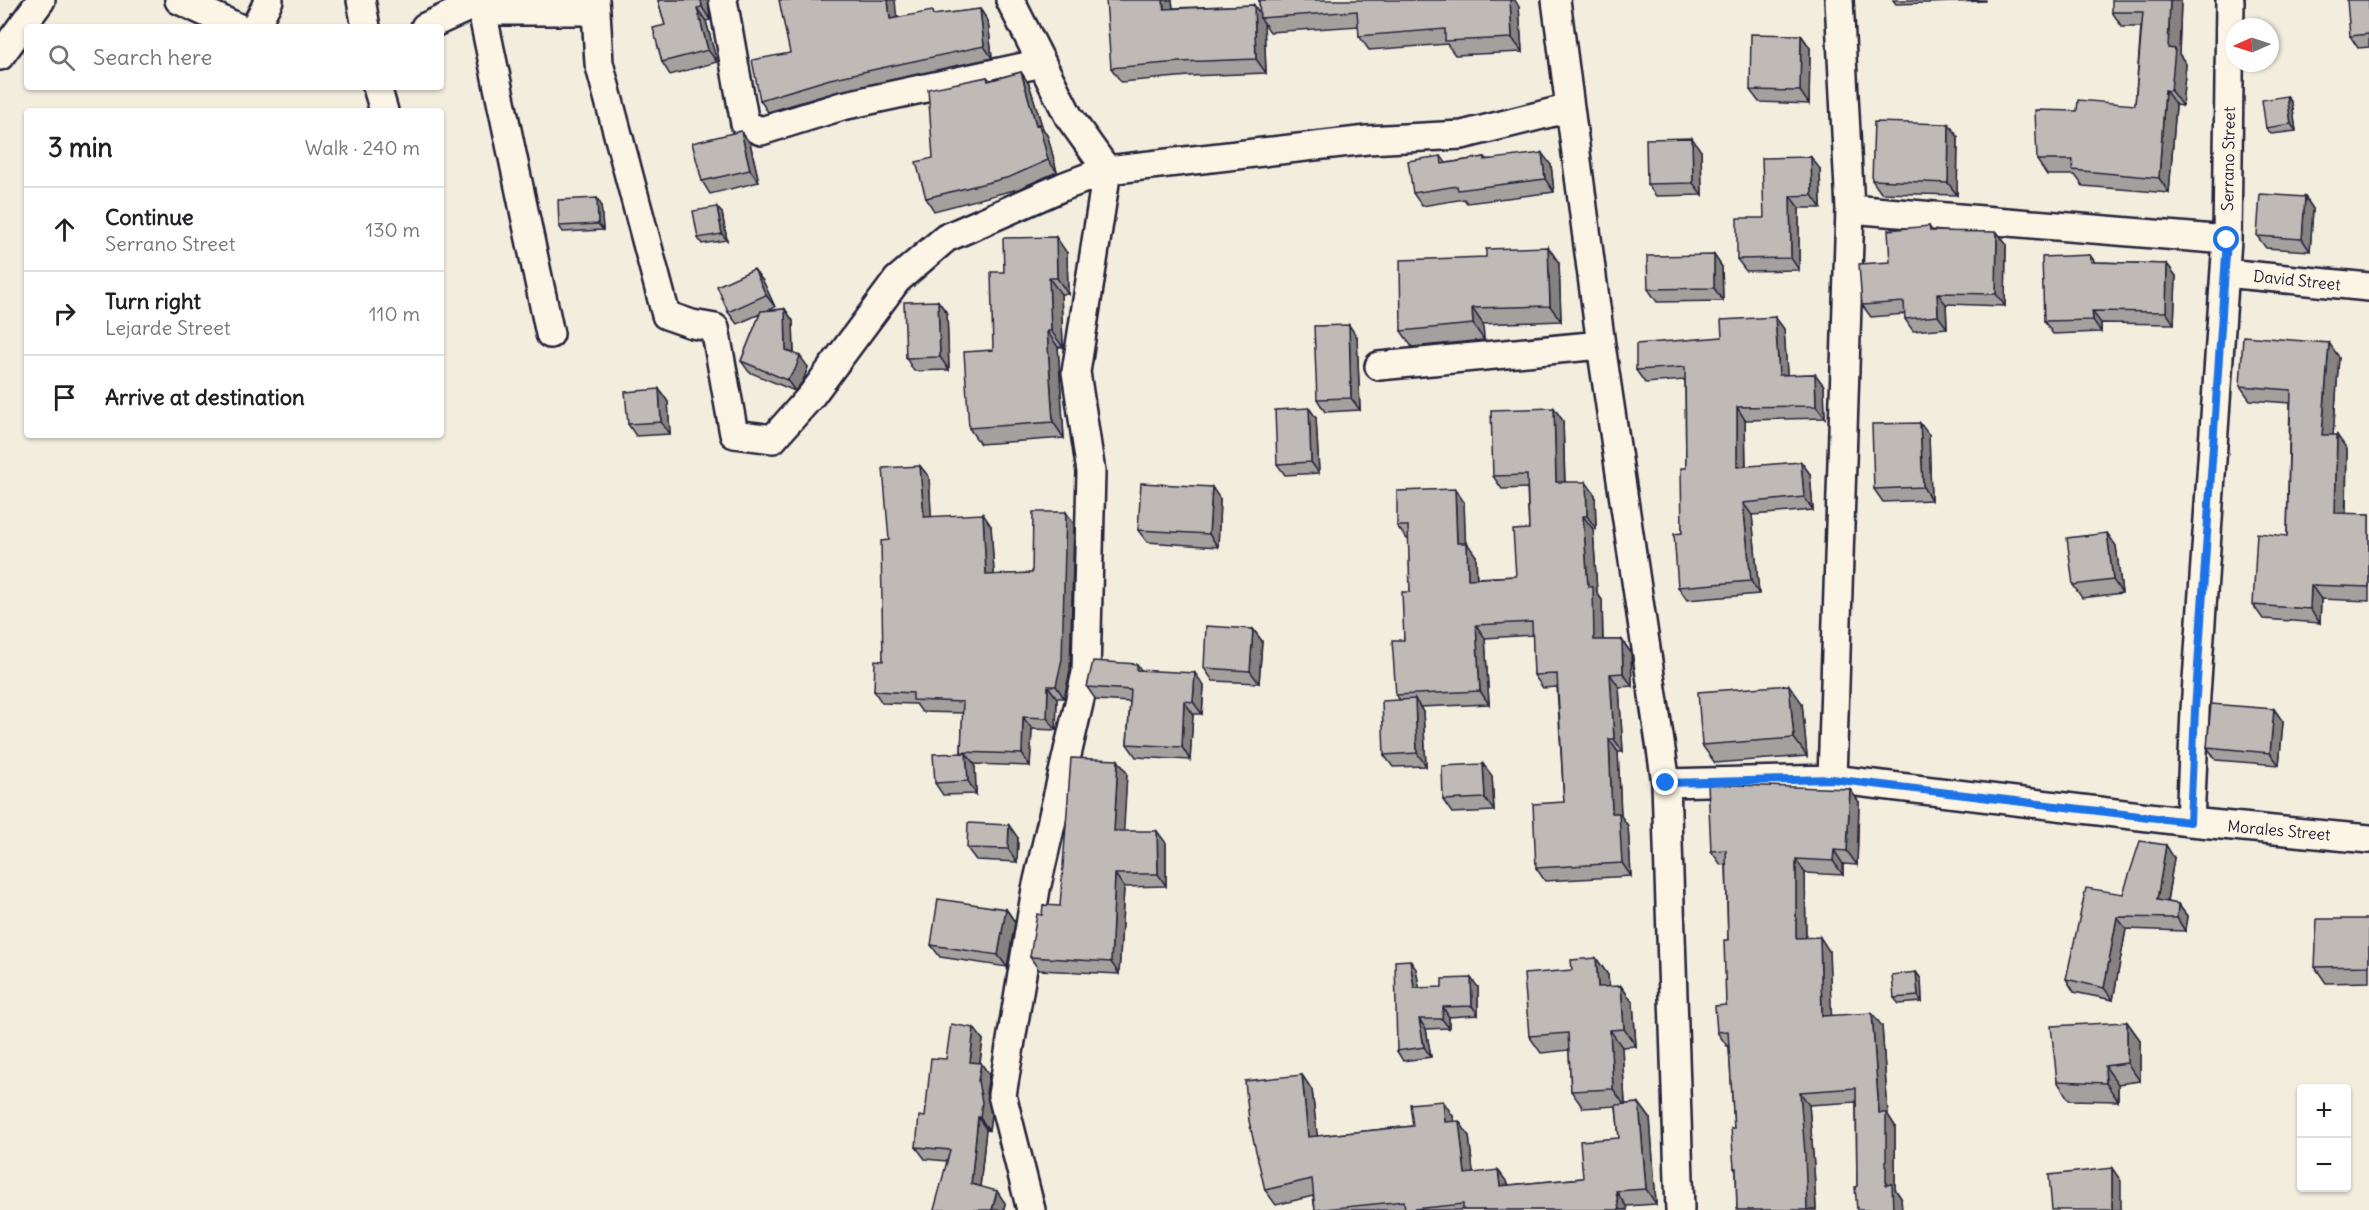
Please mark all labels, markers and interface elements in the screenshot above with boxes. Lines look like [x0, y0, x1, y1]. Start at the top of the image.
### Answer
north arrow [2225, 18, 2279, 72]
search box [24, 24, 444, 90]
icon: search [45, 41, 78, 74]
text: Search here [93, 43, 212, 71]
street label: Serrano Street [2217, 106, 2239, 211]
text: 3 min [48, 131, 113, 164]
text: Walk · 240 m [305, 135, 420, 160]
text: Continue [105, 203, 194, 231]
icon: ahead [48, 213, 81, 246]
text: 130 m [365, 217, 420, 242]
route start [2213, 226, 2239, 252]
text: Serrano Street [105, 231, 235, 256]
street label: David Street [2252, 265, 2342, 295]
text: Turn right [105, 287, 201, 315]
icon: right [48, 297, 81, 330]
text: 110 m [369, 301, 420, 326]
text: Lejarde Street [105, 315, 230, 340]
icon: arrive [48, 381, 81, 414]
text: Arrive at destination [105, 383, 305, 411]
route end [1652, 769, 1678, 795]
street label: Morales Street [2227, 816, 2332, 845]
map controls [2297, 1084, 2351, 1192]
button: + [2297, 1084, 2351, 1138]
button: − [2297, 1138, 2351, 1192]

